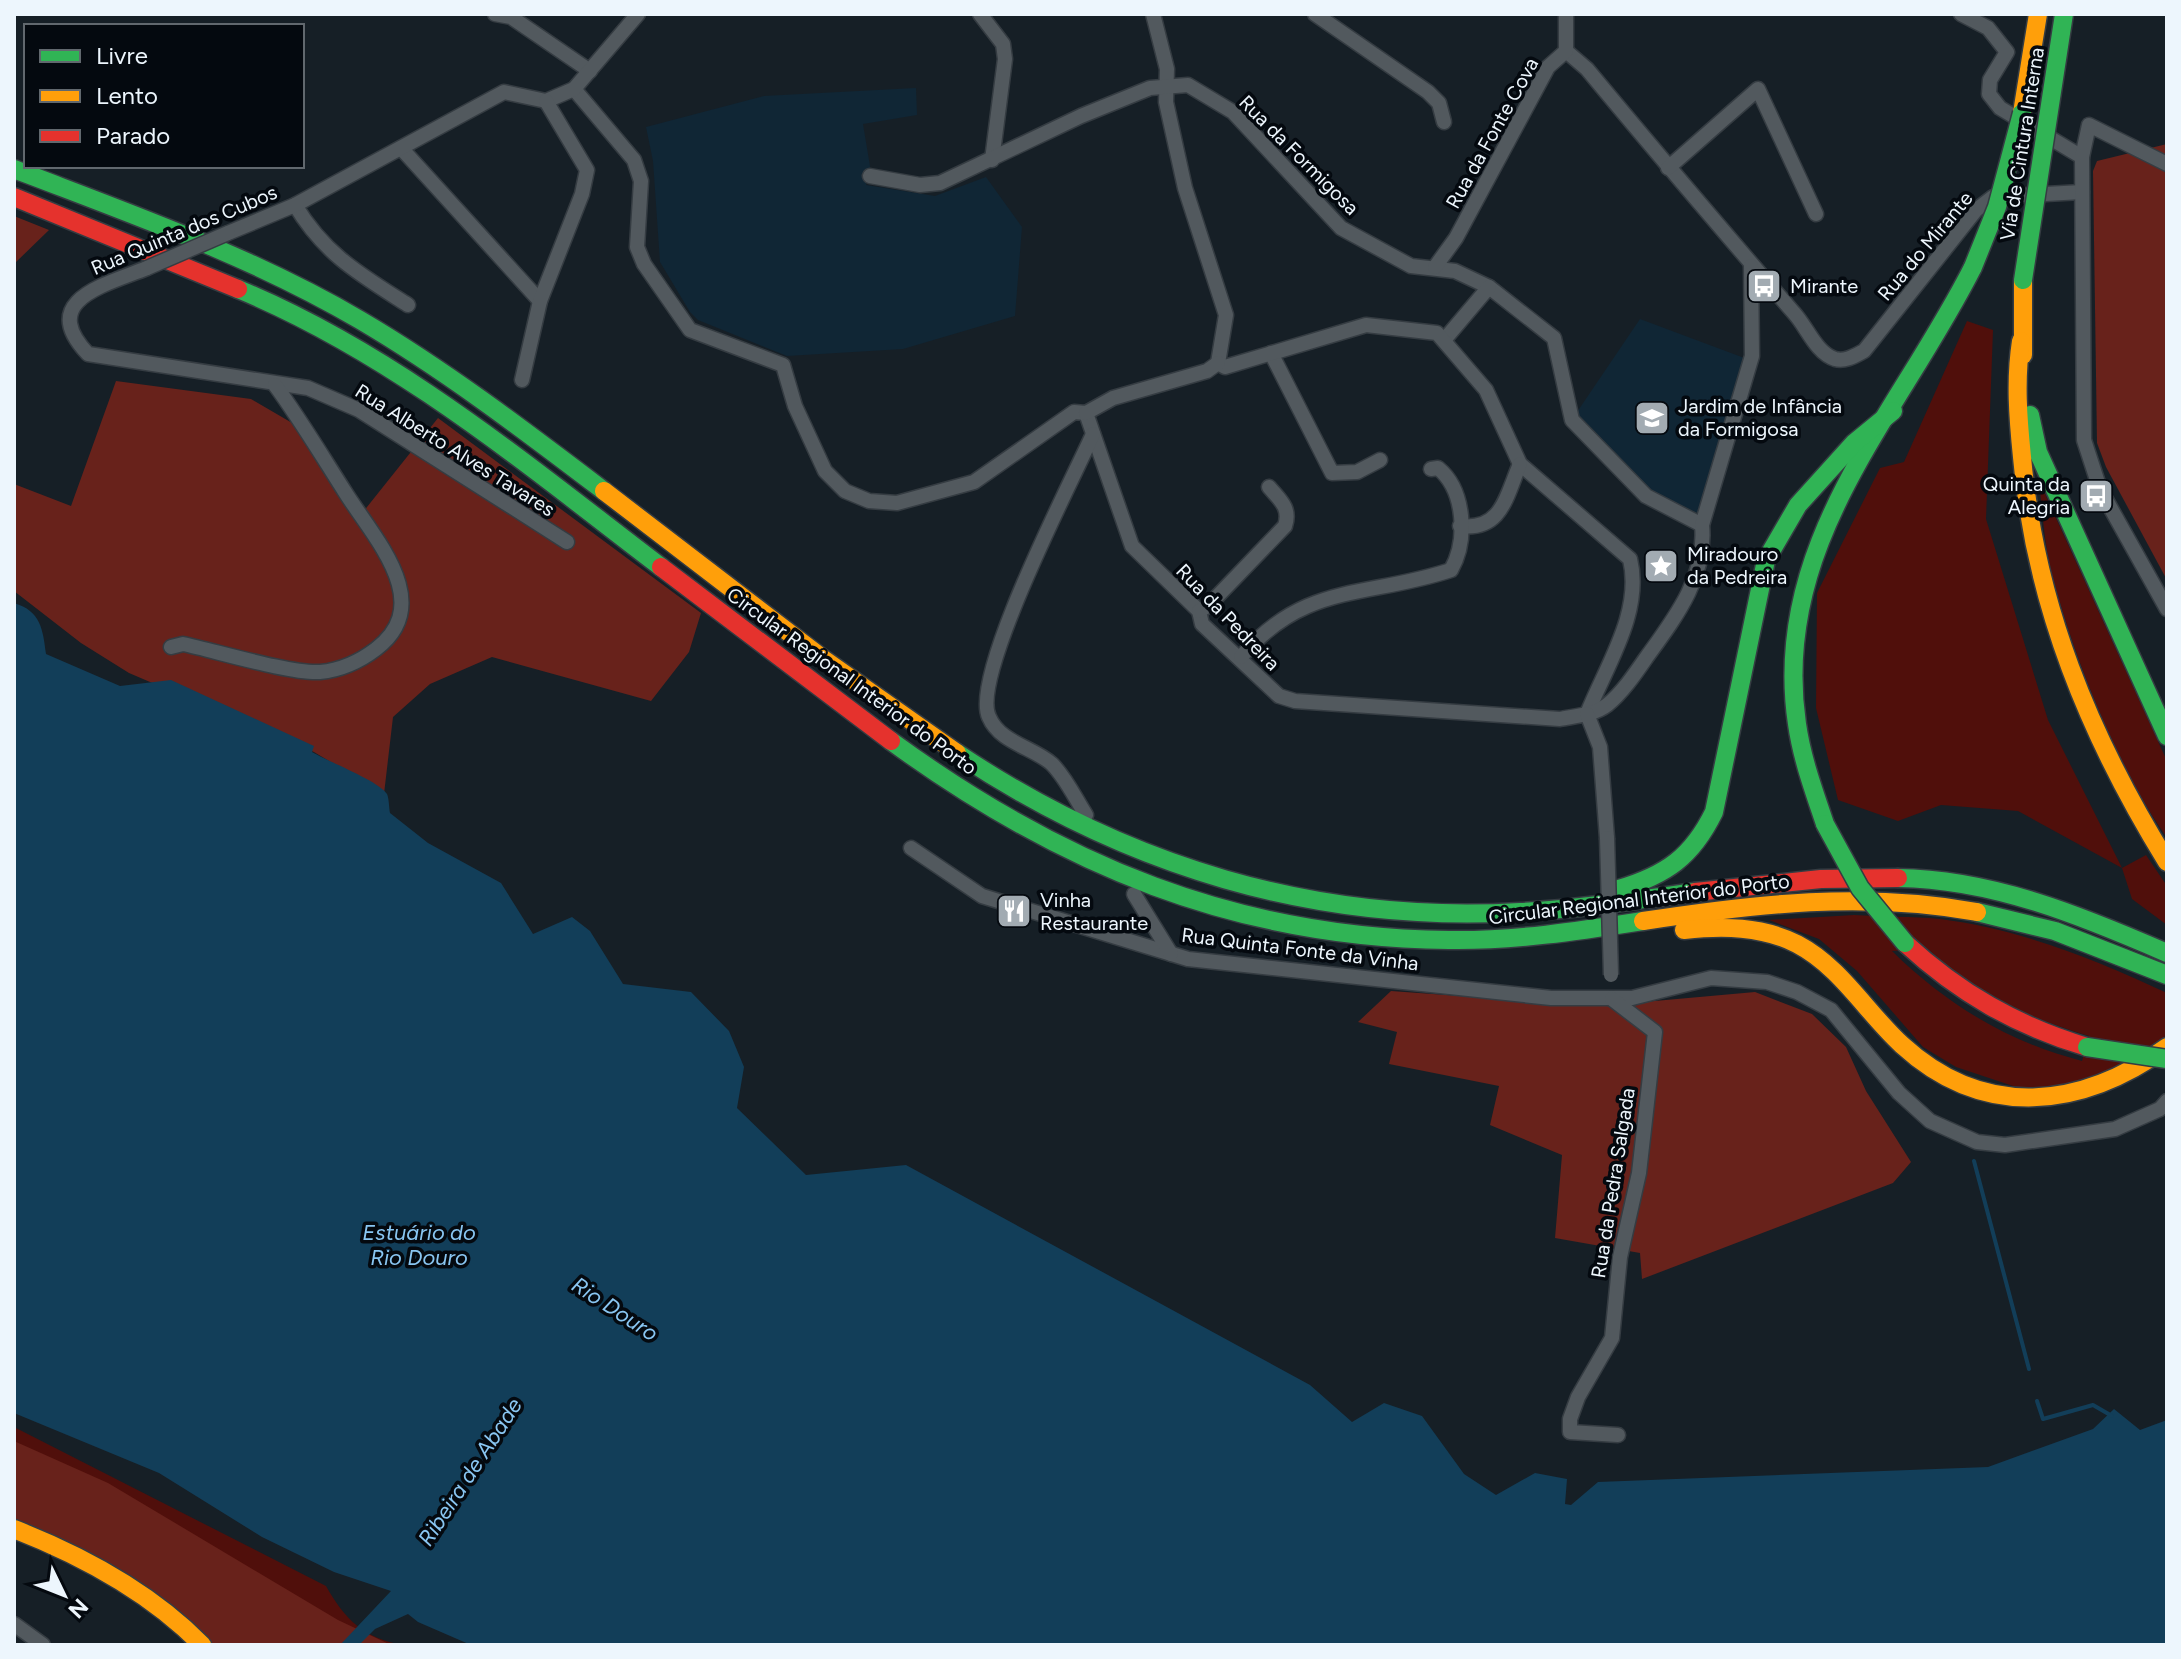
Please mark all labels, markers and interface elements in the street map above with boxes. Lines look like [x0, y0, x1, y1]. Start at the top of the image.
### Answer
legend [24, 24, 304, 168]
text: Livre [96, 41, 148, 70]
street label: Via de Cintura Interna [1995, 46, 2049, 242]
street label: Rua da Fonte Cova [1441, 53, 1543, 213]
text: Lento [96, 81, 158, 110]
street label: Rua da Formigosa [1234, 90, 1364, 220]
text: Parado [96, 121, 170, 150]
street label: Rua Quinta dos Cubos [87, 180, 281, 280]
street label: Rua do Mirante [1872, 186, 1978, 305]
bus stop icon: Mirante [1745, 267, 1783, 305]
place label: Mirante [1790, 274, 1858, 298]
street label: Rua Alberto Alves Tavares [351, 379, 559, 521]
place label: Jardim de Infância da Formigosa [1678, 394, 1842, 441]
school or university icon: Jardim de Infância da Formigosa [1633, 399, 1671, 437]
place label: Quinta da Alegria [1983, 472, 2070, 519]
bus stop icon: Quinta da Alegria [2077, 477, 2115, 515]
place label: Miradouro da Pedreira [1687, 542, 1787, 589]
place icon: Miradouro da Pedreira [1642, 547, 1680, 585]
street label: Rua da Pedreira [1171, 559, 1285, 675]
street label: Circular Regional Interior do Porto [722, 582, 982, 780]
street label: Circular Regional Interior do Porto [1487, 869, 1791, 929]
place label: Vinha Restaurante [1040, 888, 1148, 935]
restaurant icon: Vinha Restaurante [995, 892, 1033, 930]
street label: Rua Quinta Fonte da Vinha [1180, 923, 1420, 975]
street label: Rua da Pedra Salgada [1586, 1086, 1640, 1280]
water label: Estuário do Rio Douro [362, 1219, 476, 1271]
water label: Rio Douro [567, 1271, 663, 1347]
water label: Ribeira de Abade [412, 1393, 528, 1551]
north arrow [24, 1555, 104, 1635]
text: N [63, 1593, 94, 1624]

